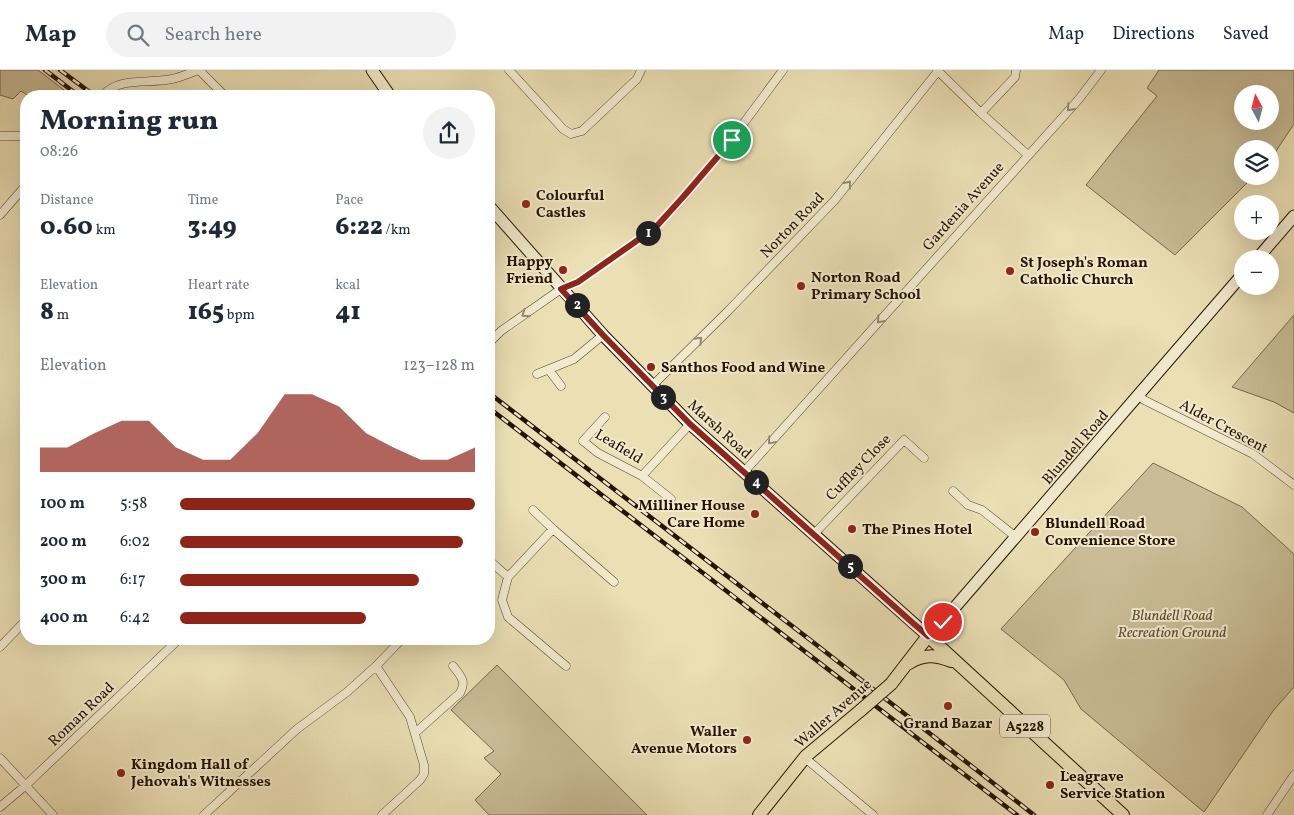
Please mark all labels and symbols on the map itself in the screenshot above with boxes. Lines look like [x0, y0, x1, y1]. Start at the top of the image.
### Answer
north arrow [1234, 85, 1279, 130]
one-way arrow [1067, 103, 1076, 112]
pin [711, 119, 753, 161]
street label: Gardenia Avenue [918, 158, 1010, 256]
one-way arrow [842, 181, 850, 190]
place label: Colourful Castles [536, 186, 604, 224]
street label: Norton Road [756, 188, 830, 264]
marker: Colourful Castles [520, 198, 532, 210]
pin: 1 [636, 220, 660, 246]
place label: Happy Friend [506, 252, 554, 290]
place label: St Joseph's Roman Catholic Church [1020, 253, 1148, 291]
marker: Happy Friend [557, 264, 569, 276]
marker: St Joseph's Roman Catholic Church [1004, 265, 1016, 277]
place label: Norton Road Primary School [811, 268, 921, 306]
marker: Norton Road Primary School [795, 280, 807, 292]
pin: 2 [564, 292, 590, 318]
one-way arrow [522, 309, 531, 317]
one-way arrow [876, 314, 885, 323]
one-way arrow [694, 337, 703, 346]
place label: Santhos Food and Wine [661, 358, 826, 379]
marker: Santhos Food and Wine [645, 361, 657, 373]
pin: 3 [650, 384, 676, 410]
street label: Alder Crescent [1175, 395, 1271, 459]
street label: Marsh Road [682, 396, 756, 465]
street label: Blundell Road [1038, 406, 1114, 490]
street label: Leafield [590, 425, 646, 470]
street label: Cuffley Close [822, 430, 896, 506]
one-way arrow [768, 435, 777, 444]
pin: 4 [744, 470, 768, 494]
place label: Milliner House Care Home [638, 496, 745, 534]
marker: Milliner House Care Home [749, 508, 761, 520]
place label: Blundell Road Convenience Store [1045, 514, 1176, 552]
place label: The Pines Hotel [862, 520, 972, 541]
marker: The Pines Hotel [846, 523, 858, 535]
marker: Blundell Road Convenience Store [1029, 526, 1041, 538]
pin: 5 [838, 554, 862, 578]
pin [922, 601, 964, 643]
park label: Blundell Road Recreation Ground [1118, 606, 1226, 644]
street label: Waller Avenue [791, 675, 877, 754]
street label: Roman Road [44, 678, 120, 752]
marker: Grand Bazar [942, 700, 954, 712]
place label: Grand Bazar [903, 714, 993, 735]
road number: A5228 [1000, 714, 1050, 738]
place label: Waller Avenue Motors [631, 722, 737, 760]
marker: Waller Avenue Motors [741, 734, 753, 746]
place label: Kingdom Hall of Jehovah's Witnesses [130, 755, 271, 793]
marker: Kingdom Hall of Jehovah's Witnesses [115, 767, 127, 779]
place label: Leagrave Service Station [1060, 767, 1165, 805]
marker: Leagrave Service Station [1044, 779, 1056, 791]

